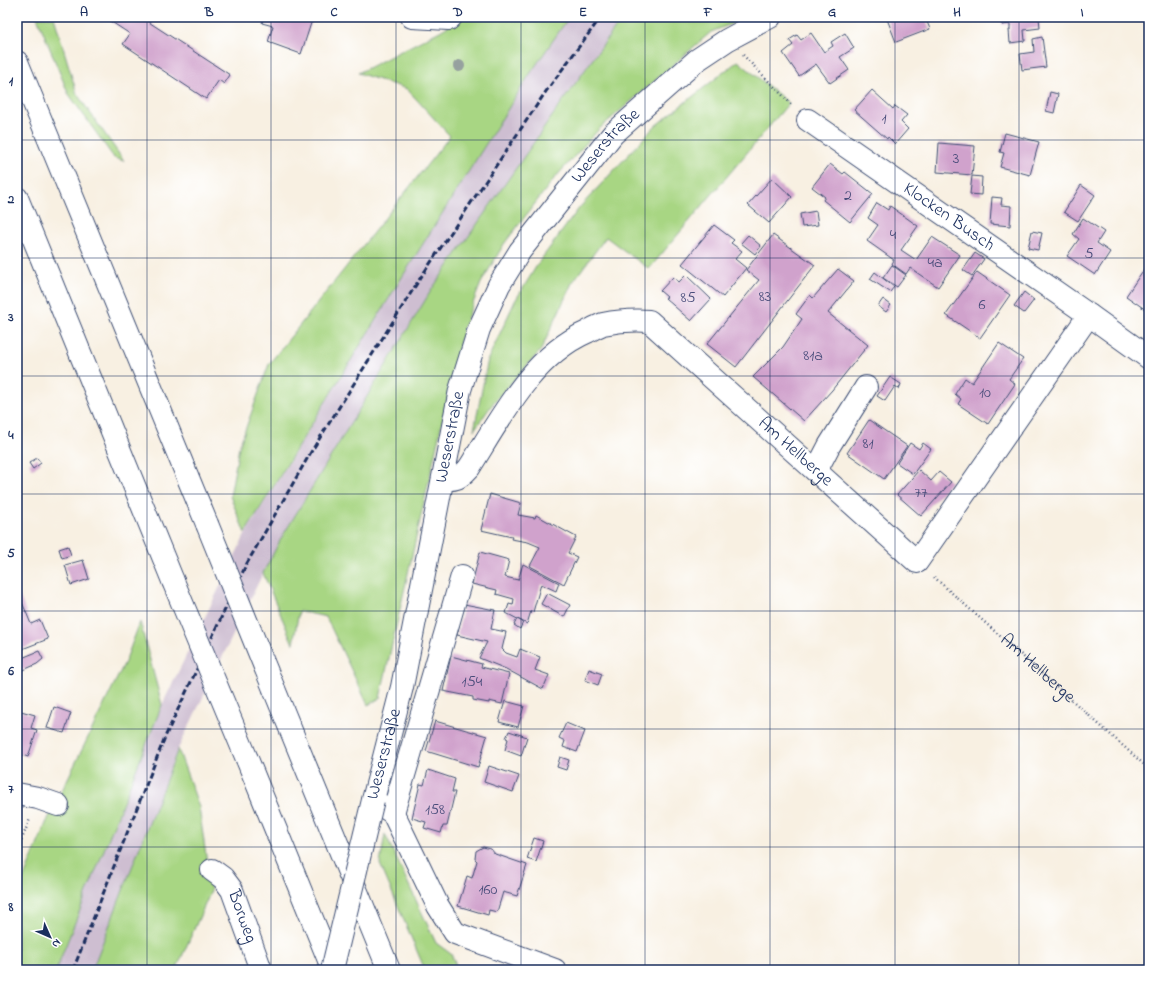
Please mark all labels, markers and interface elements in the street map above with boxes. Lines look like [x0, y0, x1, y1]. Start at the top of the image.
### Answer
text: A [80, 3, 88, 22]
text: B [204, 3, 214, 22]
text: C [330, 3, 338, 22]
text: D [452, 3, 463, 22]
text: E [579, 3, 587, 22]
text: F [703, 3, 713, 22]
text: G [828, 3, 836, 22]
text: H [953, 3, 961, 22]
text: I [1080, 3, 1084, 22]
text: 1 [9, 72, 14, 91]
street label: Weserstraße [565, 102, 647, 189]
house number: 1 [881, 107, 887, 131]
house number: 3 [953, 147, 959, 171]
street label: Klocken Busch [897, 176, 1000, 259]
house number: 2 [844, 184, 852, 208]
text: 2 [7, 190, 15, 209]
house number: 4 [890, 223, 897, 247]
house number: 5 [1084, 242, 1094, 266]
house number: 4a [927, 251, 943, 275]
house number: 83 [759, 285, 771, 309]
house number: 85 [680, 286, 696, 310]
house number: 6 [978, 293, 986, 317]
text: 3 [7, 308, 14, 327]
house number: 81a [803, 344, 823, 368]
house number: 10 [979, 381, 991, 405]
street label: Weserstraße [429, 388, 473, 485]
street label: Am Hellberge [751, 411, 839, 494]
text: 4 [7, 426, 14, 445]
house number: 81 [862, 432, 874, 456]
house number: 77 [914, 481, 928, 505]
text: 5 [7, 544, 15, 563]
street label: Am Hellberge [993, 628, 1081, 710]
text: 6 [7, 662, 14, 681]
house number: 154 [462, 670, 483, 694]
street label: Weserstraße [361, 705, 409, 802]
text: 7 [8, 780, 14, 799]
house number: 158 [425, 798, 445, 822]
house number: 160 [478, 878, 498, 902]
street label: Borweg [220, 885, 263, 947]
text: 8 [8, 898, 14, 917]
north arrow [30, 917, 70, 957]
text: N [48, 935, 65, 952]

